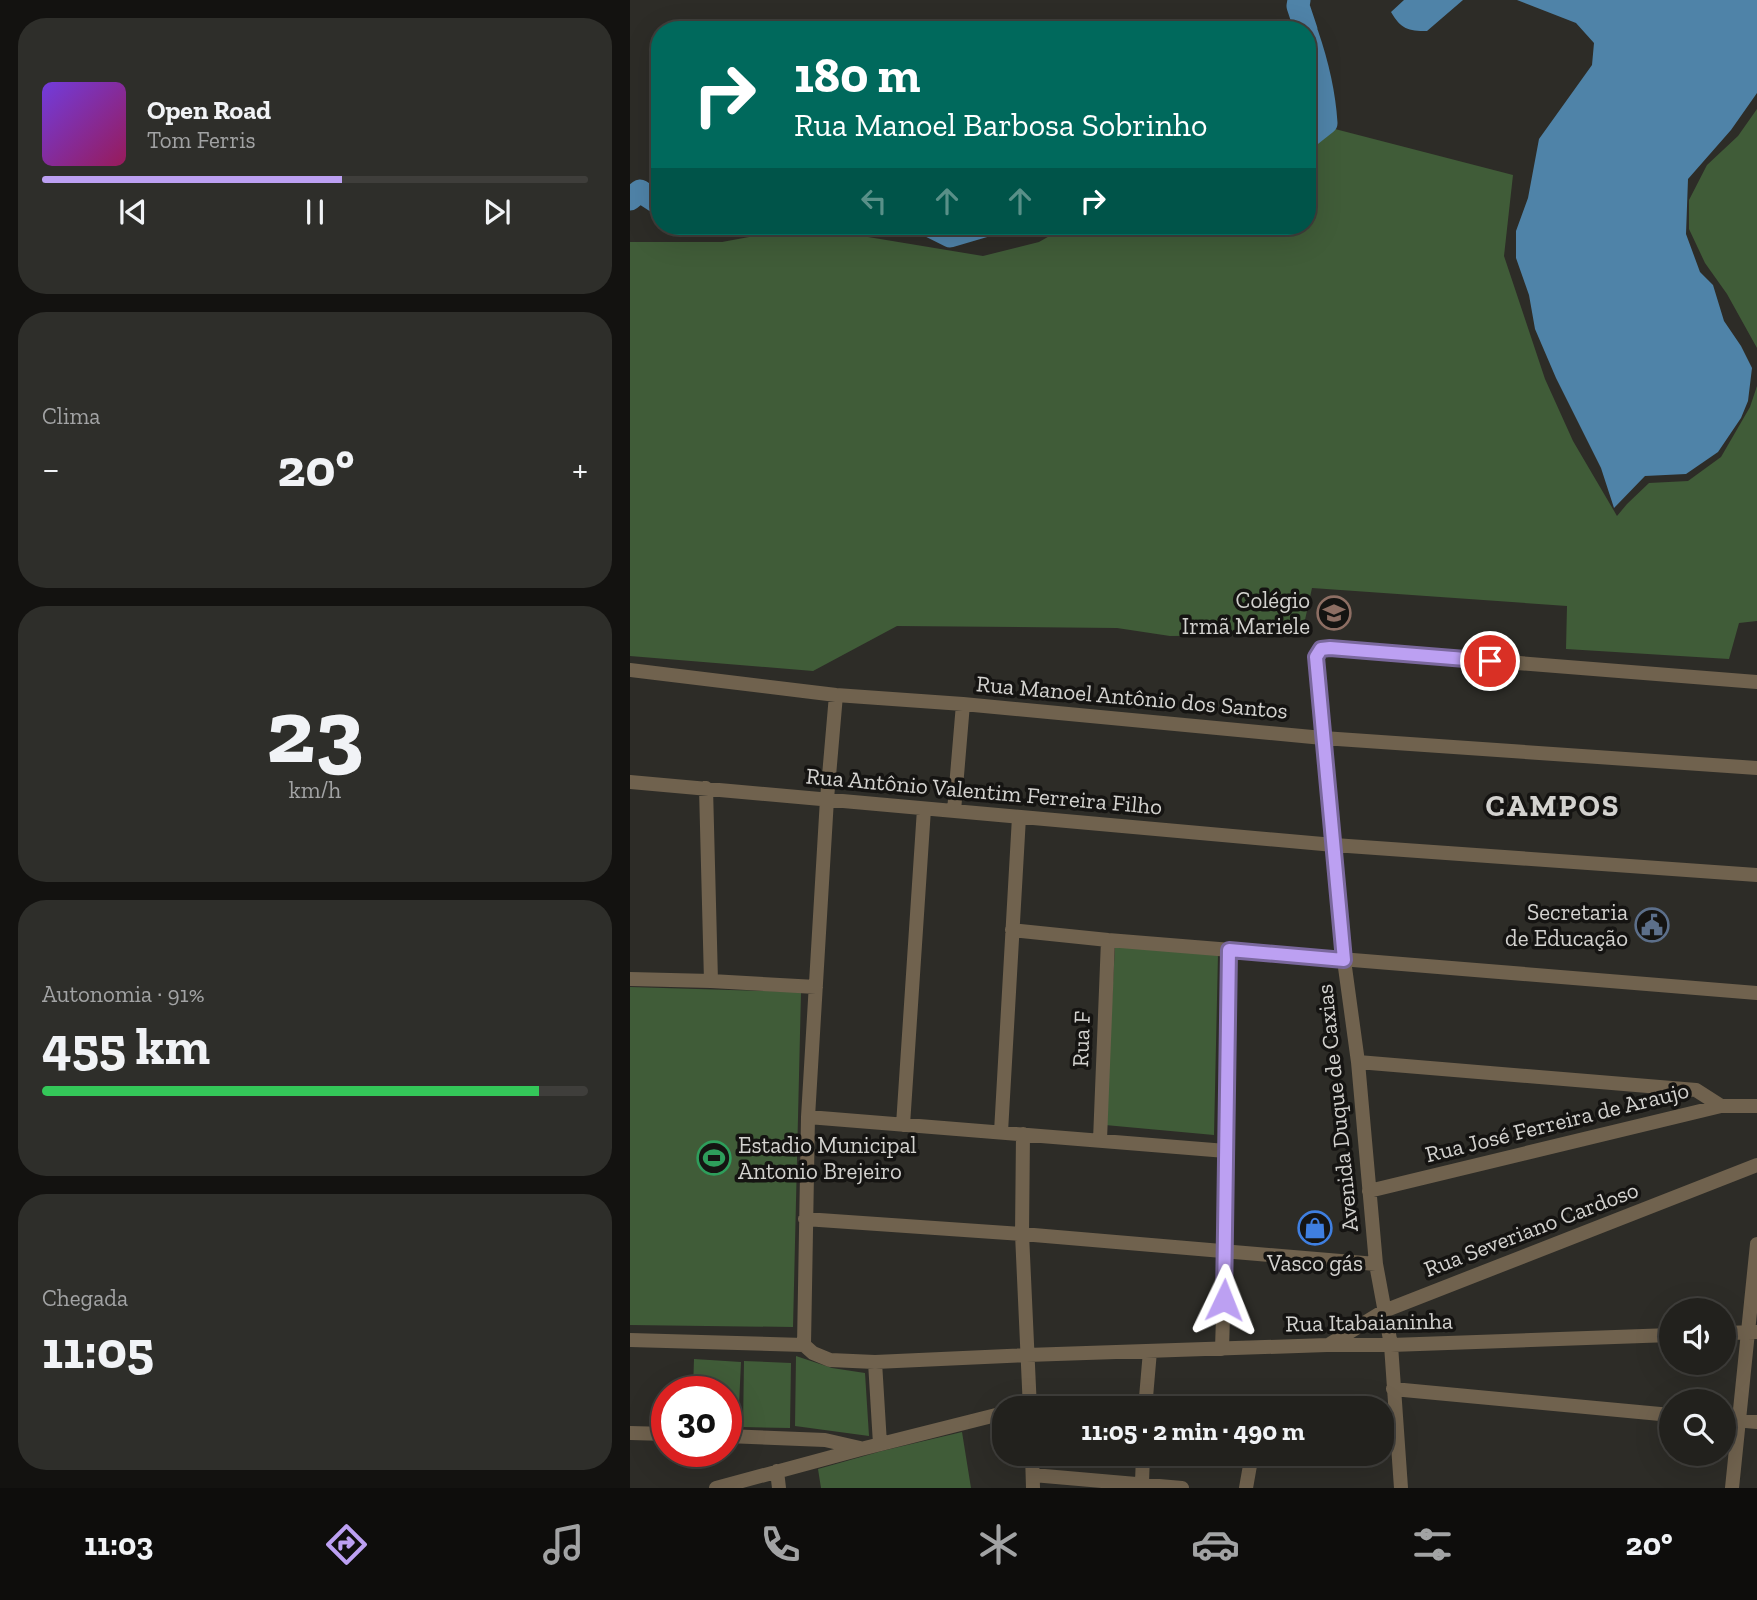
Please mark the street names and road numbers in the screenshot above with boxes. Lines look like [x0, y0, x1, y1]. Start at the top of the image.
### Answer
street label: Rua Manoel Antônio dos Santos [975, 669, 1289, 725]
street label: Rua Antônio Valentim Ferreira Filho [805, 761, 1163, 821]
street label: Avenida Duque de Caxias [1310, 983, 1364, 1233]
street label: Rua F [1066, 1010, 1096, 1068]
street label: Rua José Ferreira de Araujo [1422, 1076, 1692, 1168]
street label: Rua Severiano Cardoso [1420, 1175, 1642, 1283]
street label: Rua Itabaianinha [1285, 1307, 1453, 1337]

